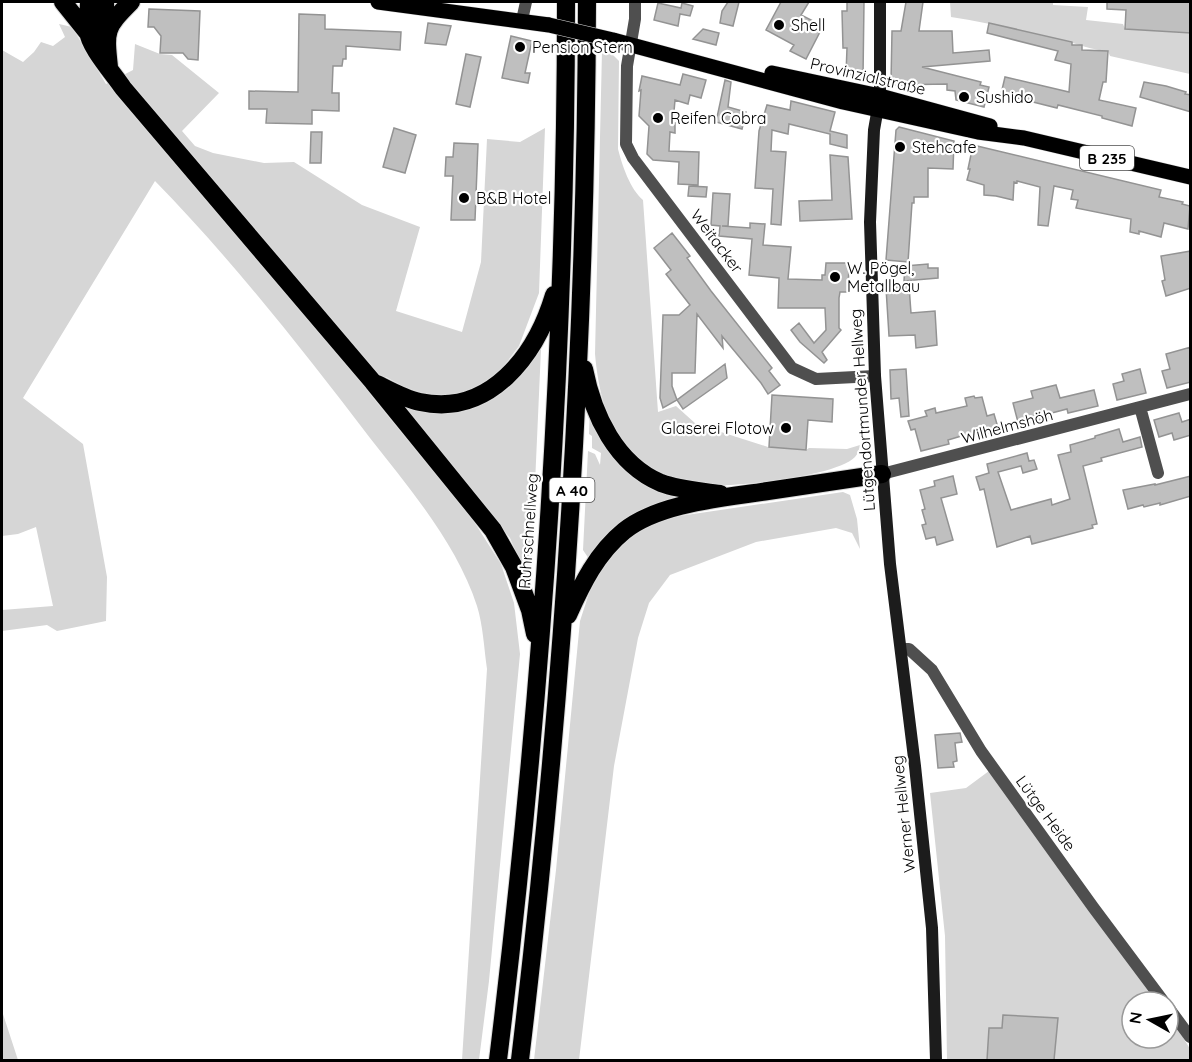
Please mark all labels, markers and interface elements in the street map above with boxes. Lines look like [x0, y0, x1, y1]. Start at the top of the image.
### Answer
place label: Shell [791, 15, 825, 35]
marker: Shell [772, 18, 786, 32]
place label: Pension Stern [532, 37, 633, 57]
marker: Pension Stern [513, 40, 527, 54]
street label: Provinzialstraße [808, 53, 928, 99]
place label: Sushido [976, 87, 1033, 107]
marker: Sushido [957, 90, 971, 104]
place label: Reifen Cobra [670, 108, 766, 128]
marker: Reifen Cobra [651, 111, 665, 125]
place label: Stehcafe [912, 137, 977, 157]
marker: Stehcafe [893, 140, 907, 154]
road number: B 235 [1080, 146, 1134, 170]
place label: B&B Hotel [476, 188, 551, 208]
marker: B&B Hotel [457, 191, 471, 205]
street label: Weitacker [687, 205, 747, 277]
place label: W. Pögel, Metallbau [847, 258, 920, 296]
marker: W. Pögel, Metallbau [828, 270, 842, 284]
street label: Lütgendortmunder Hellweg [845, 308, 879, 512]
street label: Wilhelmshöh [959, 404, 1055, 448]
place label: Glaserei Flotow [661, 418, 774, 438]
marker: Glaserei Flotow [779, 421, 793, 435]
street label: Ruhrschnellweg [514, 472, 542, 590]
road number: A 40 [550, 478, 594, 502]
street label: Werner Hellweg [887, 754, 919, 874]
street label: Lütge Heide [1012, 771, 1080, 855]
north arrow [1120, 990, 1180, 1050]
text: N [1124, 1010, 1146, 1025]

